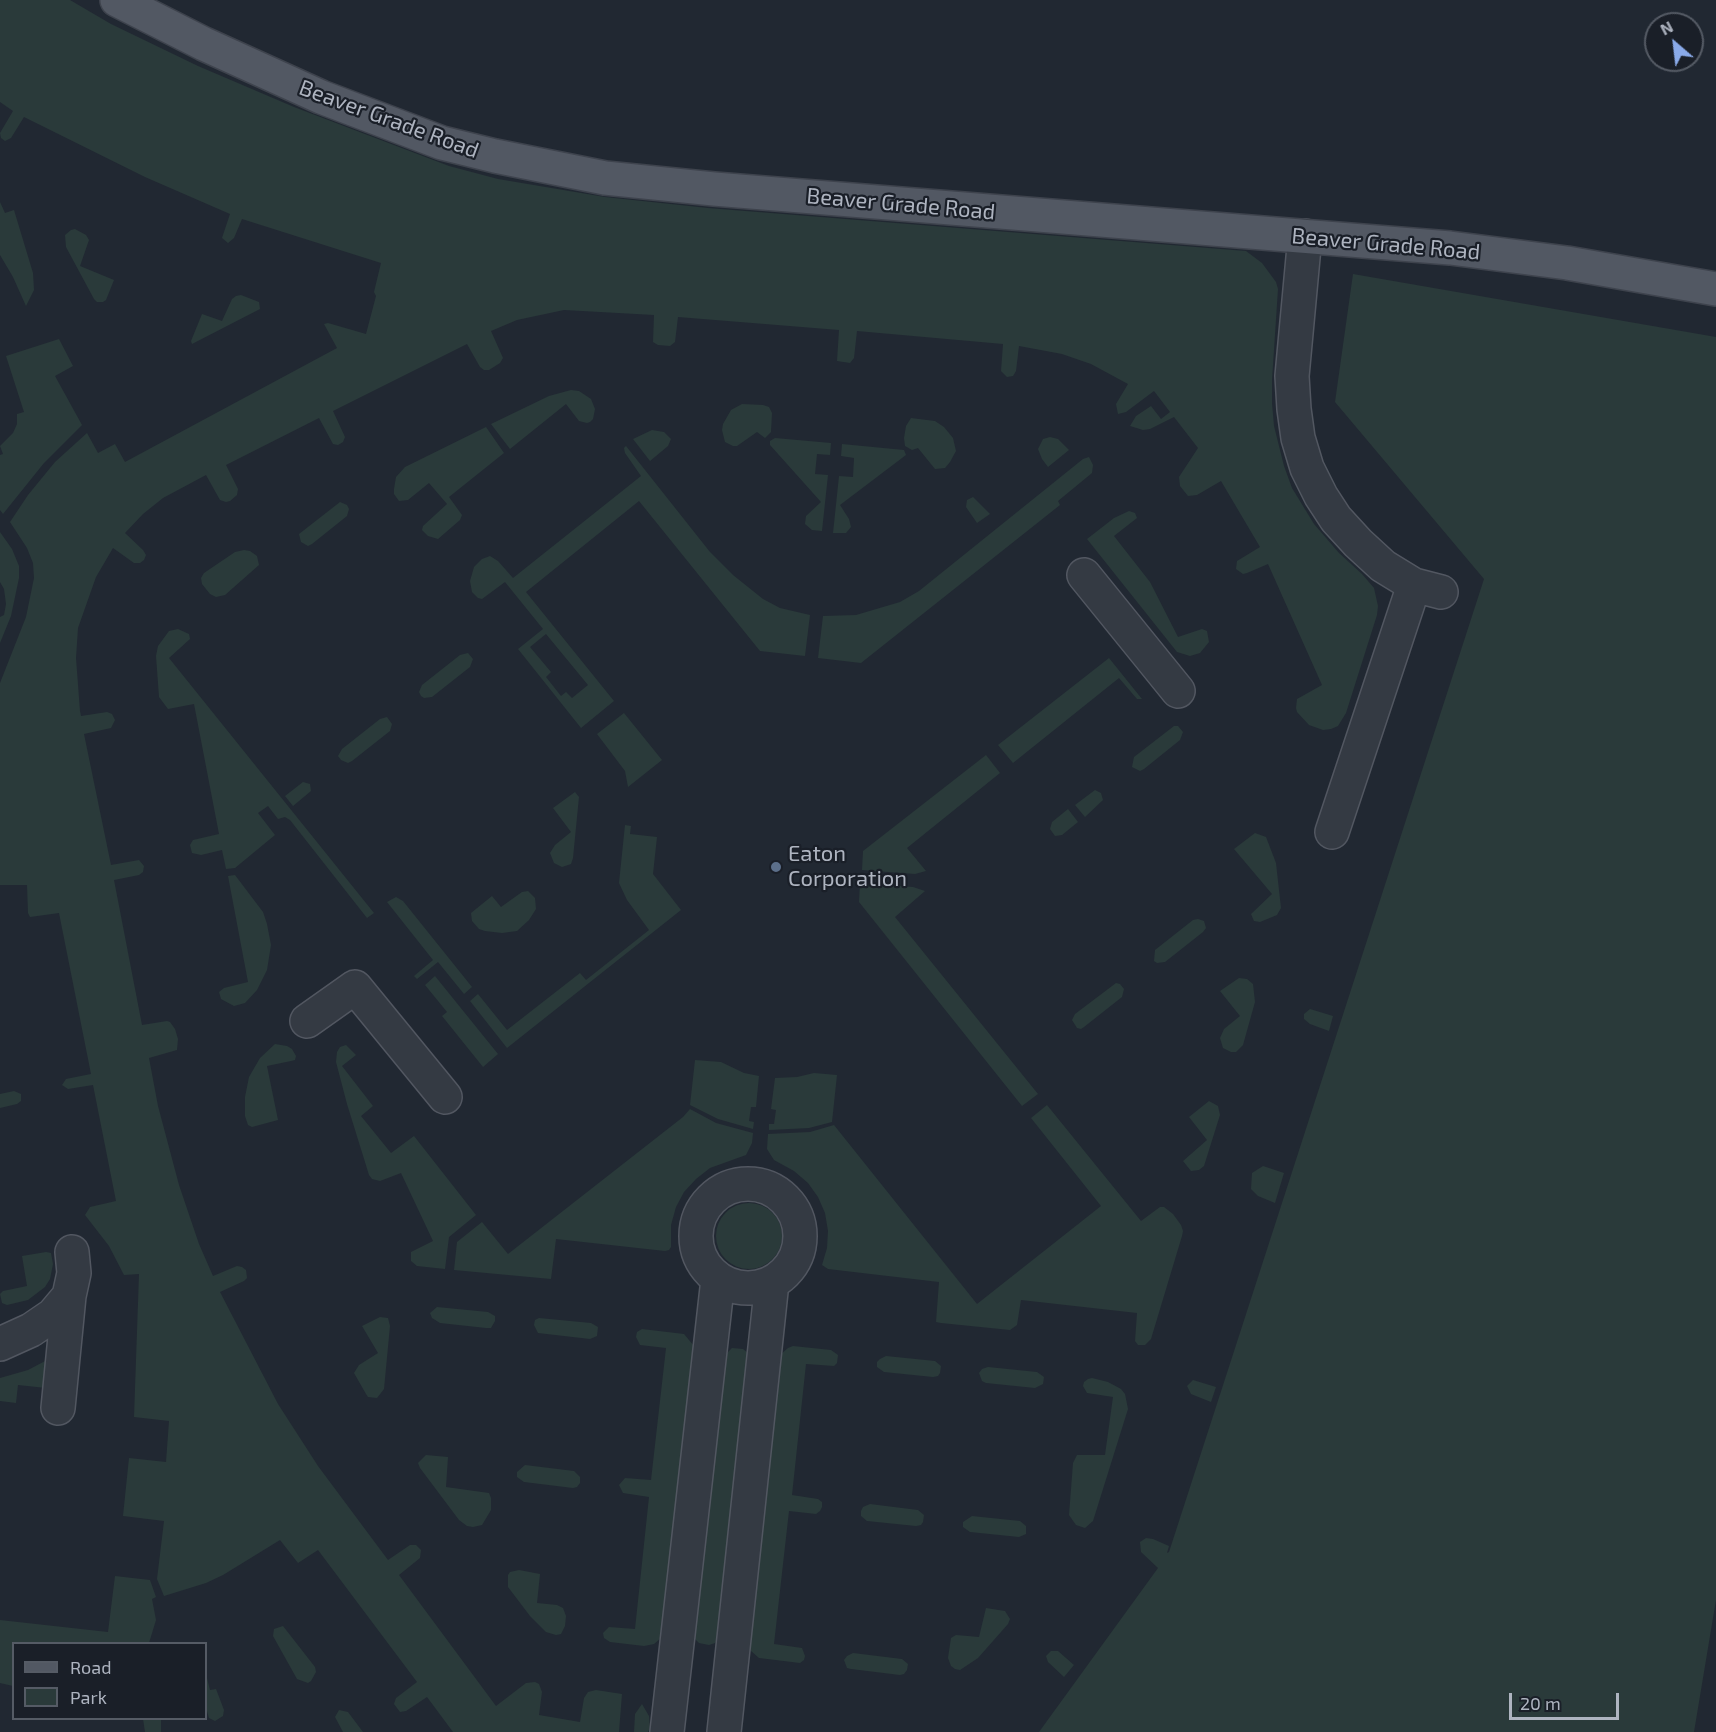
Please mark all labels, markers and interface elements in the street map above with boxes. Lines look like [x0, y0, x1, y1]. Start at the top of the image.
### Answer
north arrow [1644, 12, 1704, 72]
text: N [1657, 16, 1676, 39]
street label: Beaver Grade Road [296, 74, 482, 164]
street label: Beaver Grade Road [806, 183, 996, 225]
street label: Beaver Grade Road [1291, 223, 1481, 265]
place label: Eaton Corporation [788, 841, 907, 892]
marker: Eaton Corporation [769, 860, 783, 874]
legend [12, 1642, 207, 1720]
text: Road [70, 1656, 111, 1678]
scale bar [1512, 1681, 1622, 1719]
text: Park [70, 1686, 107, 1708]
text: 20 m [1520, 1692, 1561, 1714]

